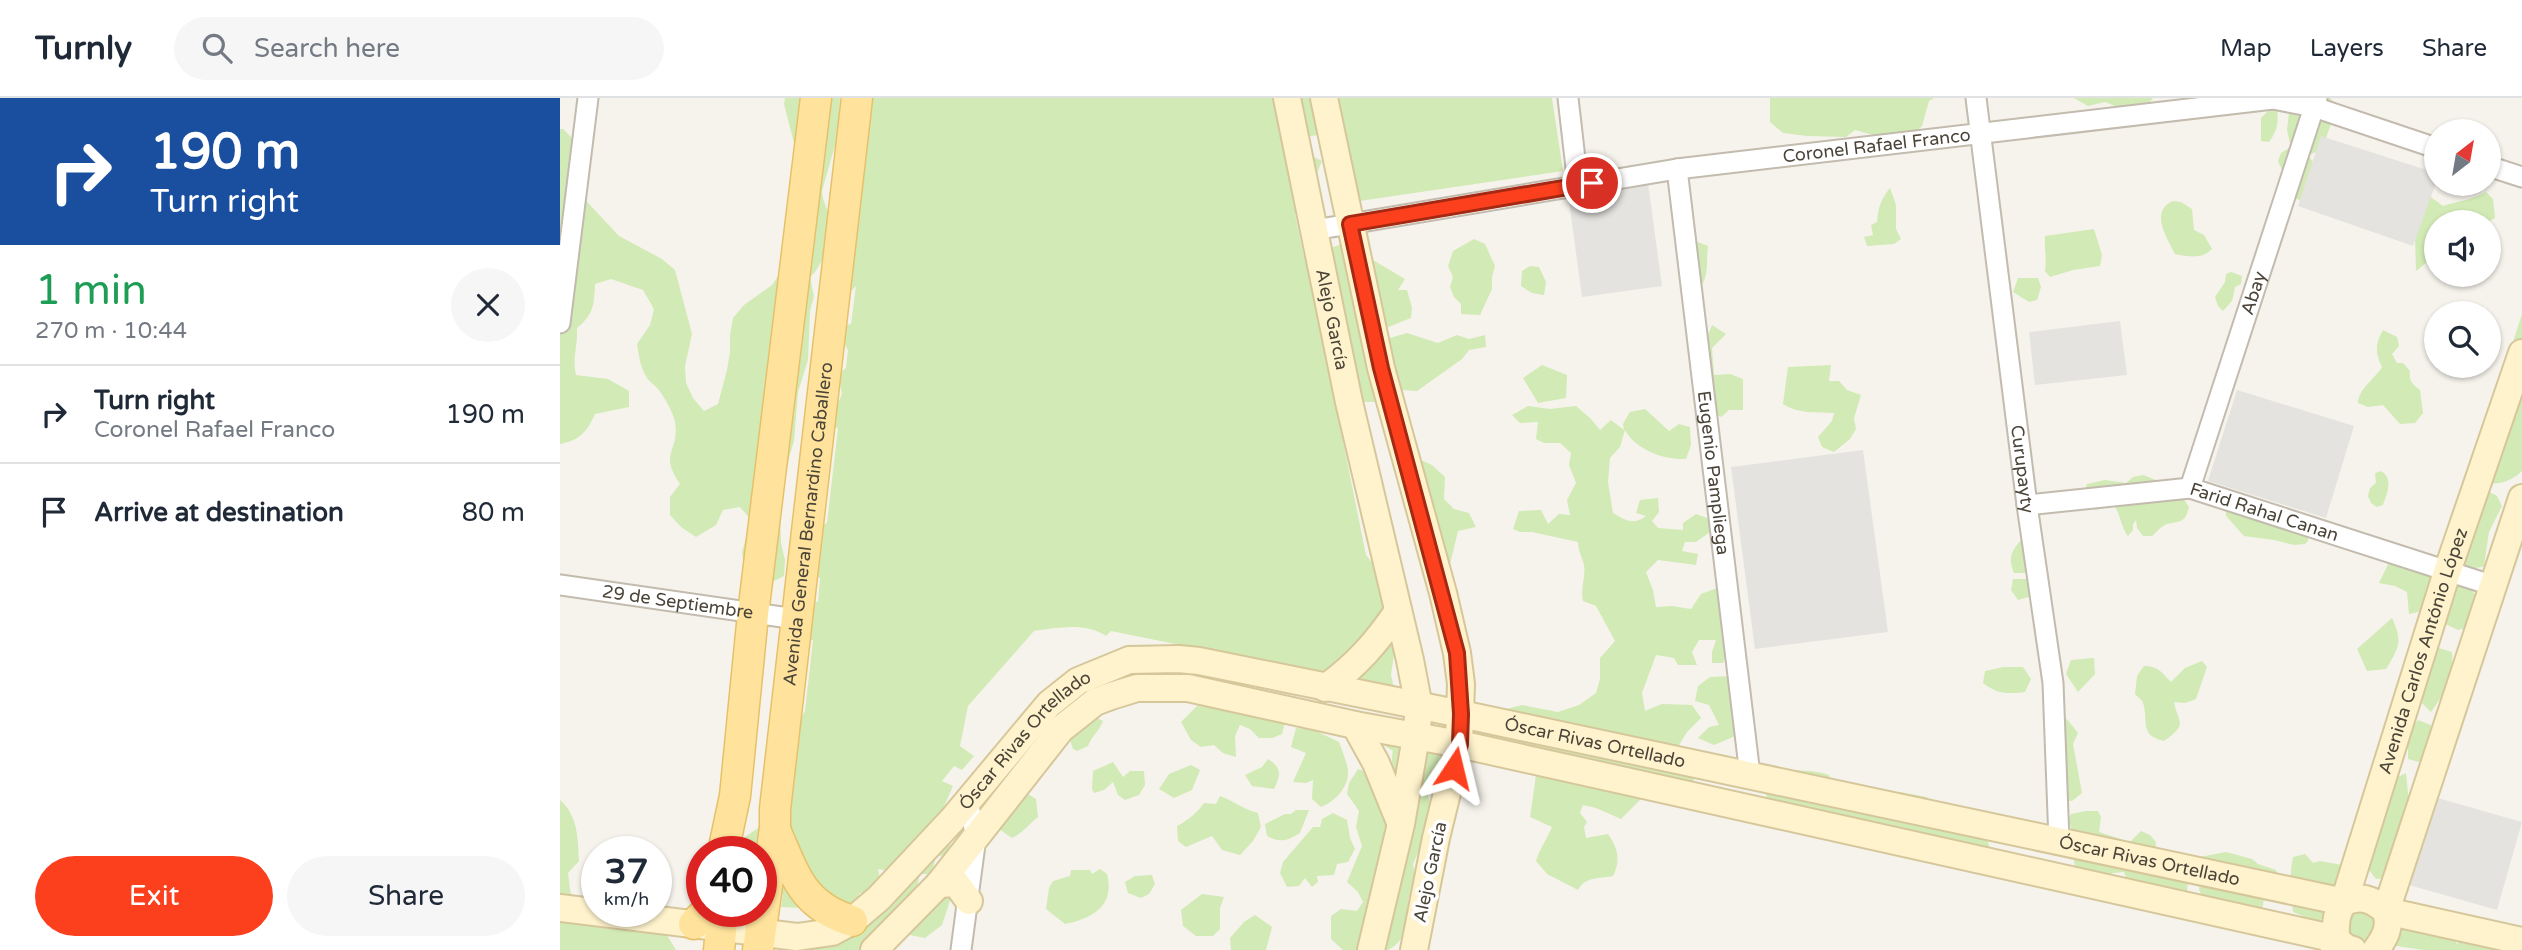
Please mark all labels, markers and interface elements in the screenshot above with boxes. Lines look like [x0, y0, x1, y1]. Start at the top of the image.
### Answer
search box [174, 17, 664, 80]
text: Turnly [35, 29, 132, 68]
icon: search [198, 29, 236, 67]
text: Search here [254, 33, 400, 64]
text: Map [2220, 34, 2272, 63]
text: Layers [2310, 34, 2384, 63]
text: Share [2422, 34, 2487, 63]
north arrow [2424, 119, 2501, 196]
map controls [2424, 119, 2501, 378]
text: 190 m [150, 123, 300, 182]
street label: Coronel Rafael Franco [1781, 124, 1972, 168]
icon: right [35, 126, 126, 217]
pin [1562, 153, 1622, 213]
icon: arrive [1573, 164, 1611, 202]
text: Turn right [150, 183, 299, 221]
button: sound [2424, 210, 2501, 287]
text: 1 min [35, 265, 147, 316]
street label: Alejo García [1311, 267, 1353, 372]
button: close [451, 268, 525, 342]
street label: Abay [2236, 268, 2271, 318]
button: search [2424, 301, 2501, 378]
text: 270 m · 10:44 [35, 317, 187, 345]
street label: Avenida General Bernardino Caballero [778, 361, 837, 687]
text: Turn right [94, 385, 215, 416]
street label: Eugenio Pampliega [1693, 389, 1734, 556]
icon: right [35, 395, 73, 433]
text: 190 m [445, 399, 525, 430]
text: Coronel Rafael Franco [94, 416, 335, 444]
street label: Curupayty [2006, 424, 2039, 515]
street label: Farid Rahal Canan [2187, 478, 2342, 546]
icon: arrive [35, 493, 73, 531]
text: Arrive at destination [94, 497, 344, 528]
text: 80 m [462, 497, 525, 528]
street label: Avenida Carlos António López [2374, 525, 2472, 777]
street label: 29 de Septiembre [601, 580, 755, 624]
street label: Óscar Rivas Ortellado [954, 666, 1094, 814]
street label: Óscar Rivas Ortellado [1502, 713, 1687, 772]
position arrow [1417, 731, 1491, 805]
street label: Alejo García [1409, 819, 1451, 925]
street label: Óscar Rivas Ortellado [2057, 831, 2242, 891]
speed limit sign: 40 [686, 836, 777, 927]
text: 37 [605, 851, 648, 893]
button: Exit [35, 856, 273, 936]
button: Share [287, 856, 525, 936]
text: km/h [604, 888, 649, 910]

